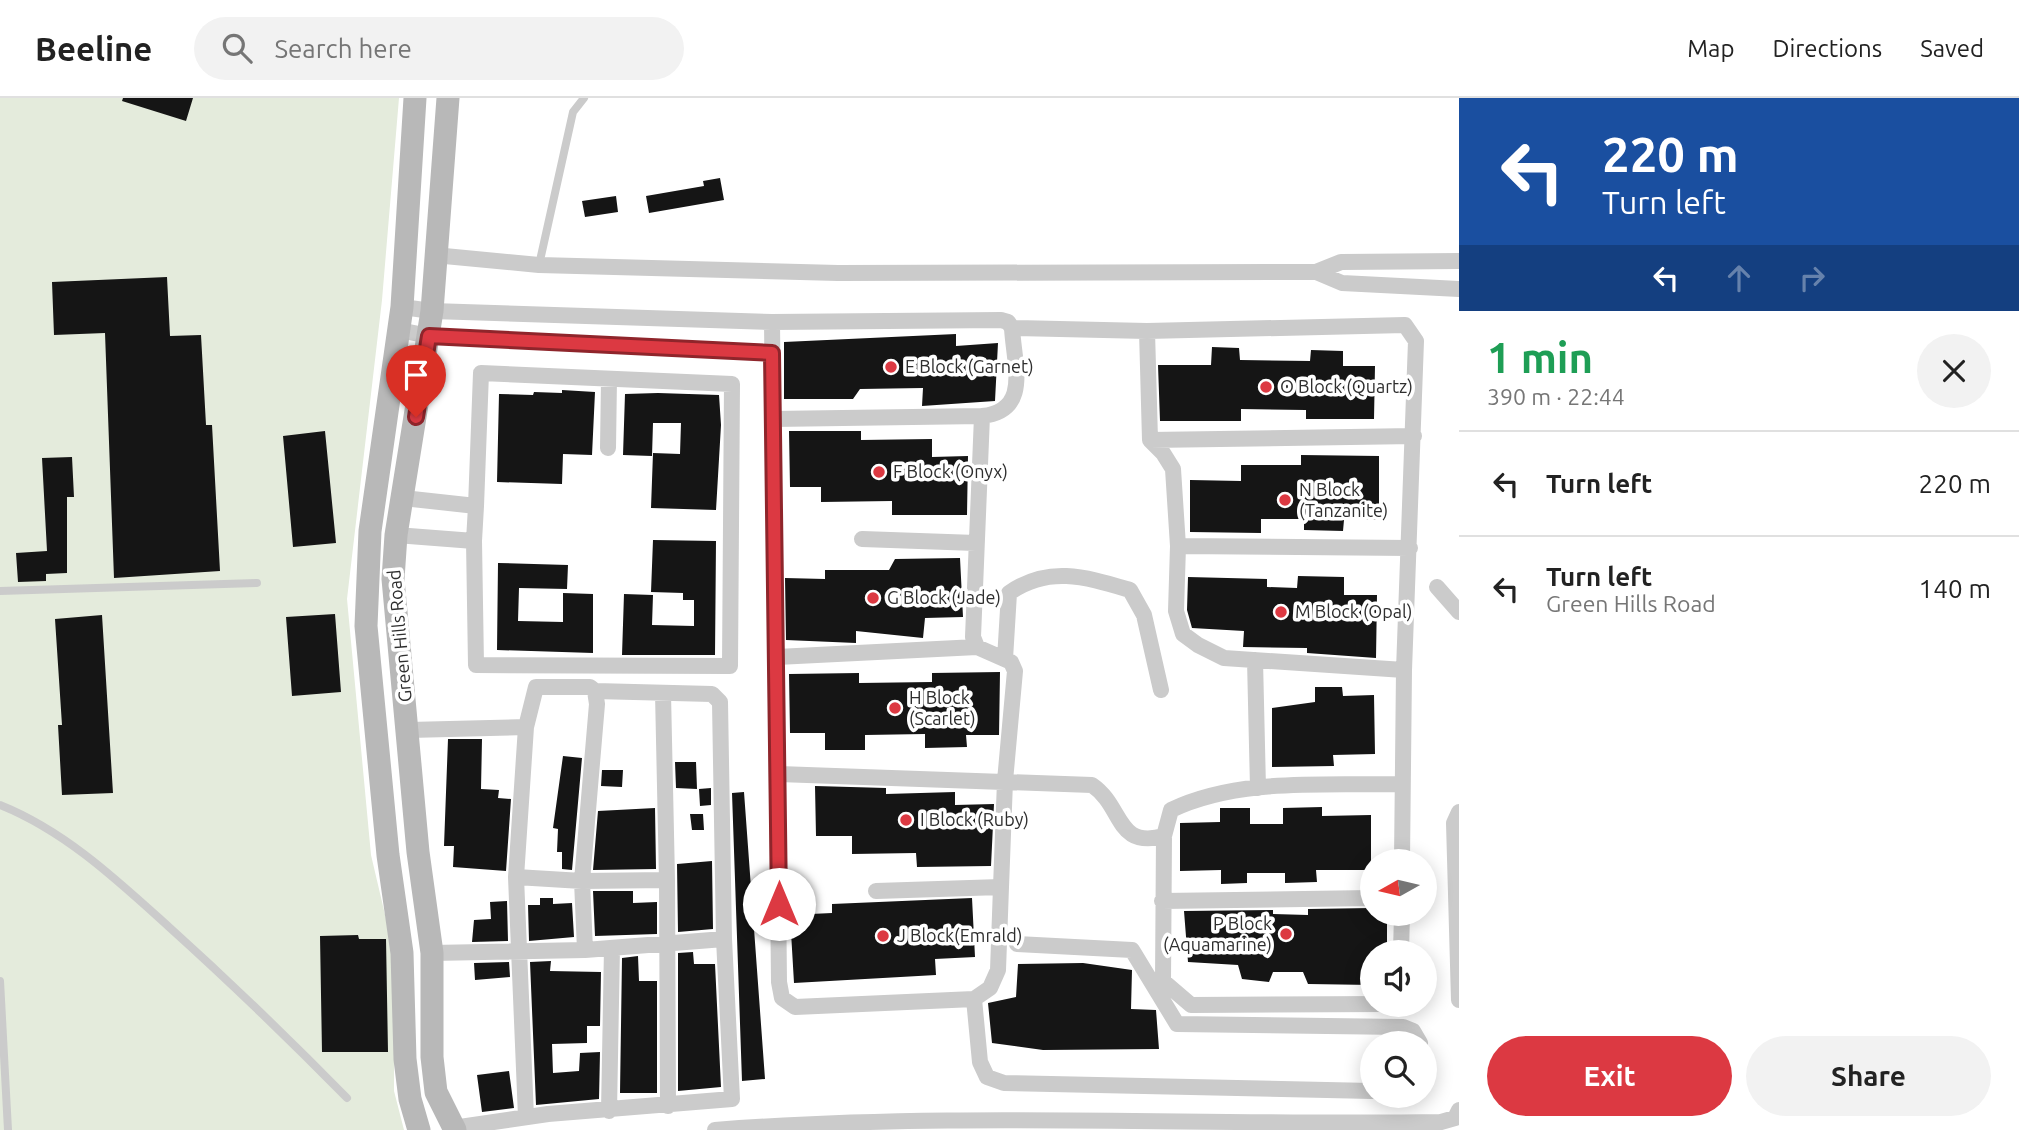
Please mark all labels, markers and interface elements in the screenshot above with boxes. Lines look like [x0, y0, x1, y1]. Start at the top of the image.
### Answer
search box [194, 17, 684, 80]
icon: search [218, 29, 256, 67]
text: Beeline [35, 30, 152, 67]
text: Search here [274, 34, 412, 63]
text: Map [1687, 35, 1734, 62]
text: Directions [1772, 35, 1882, 62]
text: Saved [1920, 35, 1984, 62]
icon: left [1487, 126, 1578, 217]
text: 220 m [1602, 126, 1739, 181]
text: Turn left [1602, 184, 1726, 220]
icon: left [1647, 259, 1685, 297]
icon: ahead [1720, 259, 1758, 297]
icon: right [1793, 259, 1831, 297]
text: 1 min [1487, 334, 1593, 381]
button: close [1917, 334, 1991, 408]
pin [386, 345, 446, 417]
icon: arrive [397, 356, 435, 394]
place label: E Block (Garnet) [905, 356, 1034, 377]
marker: E Block (Garnet) [883, 359, 899, 375]
place label: O Block (Quartz) [1280, 376, 1413, 397]
marker: O Block (Quartz) [1258, 379, 1274, 395]
text: 390 m · 22:44 [1487, 384, 1625, 409]
place label: F Block (Onyx) [893, 461, 1008, 482]
marker: F Block (Onyx) [871, 464, 887, 480]
icon: left [1487, 465, 1525, 503]
text: Turn left [1546, 469, 1652, 498]
text: 220 m [1919, 469, 1991, 498]
place label: N Block (Tanzanite) [1299, 479, 1388, 521]
marker: N Block (Tanzanite) [1277, 492, 1293, 508]
text: Turn left [1546, 562, 1652, 591]
street label: Green Hills Road [383, 569, 415, 703]
icon: left [1487, 570, 1525, 608]
text: 140 m [1919, 574, 1991, 603]
place label: G Block (Jade) [887, 587, 1001, 608]
marker: G Block (Jade) [865, 590, 881, 606]
text: Green Hills Road [1546, 591, 1716, 616]
place label: M Block (Opal) [1295, 601, 1412, 622]
marker: M Block (Opal) [1273, 604, 1289, 620]
place label: H Block (Scarlet) [909, 687, 976, 729]
marker: H Block (Scarlet) [887, 700, 903, 716]
place label: I Block (Ruby) [920, 809, 1029, 830]
marker: I Block (Ruby) [898, 812, 914, 828]
north arrow [1360, 849, 1437, 926]
map controls [1360, 849, 1437, 1108]
position arrow [742, 867, 816, 941]
place label: P Block (Aquamarine) [1163, 913, 1272, 955]
place label: J Block(Emrald) [897, 925, 1022, 946]
marker: P Block (Aquamarine) [1278, 926, 1294, 942]
marker: J Block(Emrald) [875, 928, 891, 944]
button: sound [1360, 940, 1437, 1017]
button: search [1360, 1031, 1437, 1108]
button: Exit [1487, 1036, 1732, 1116]
button: Share [1746, 1036, 1991, 1116]

